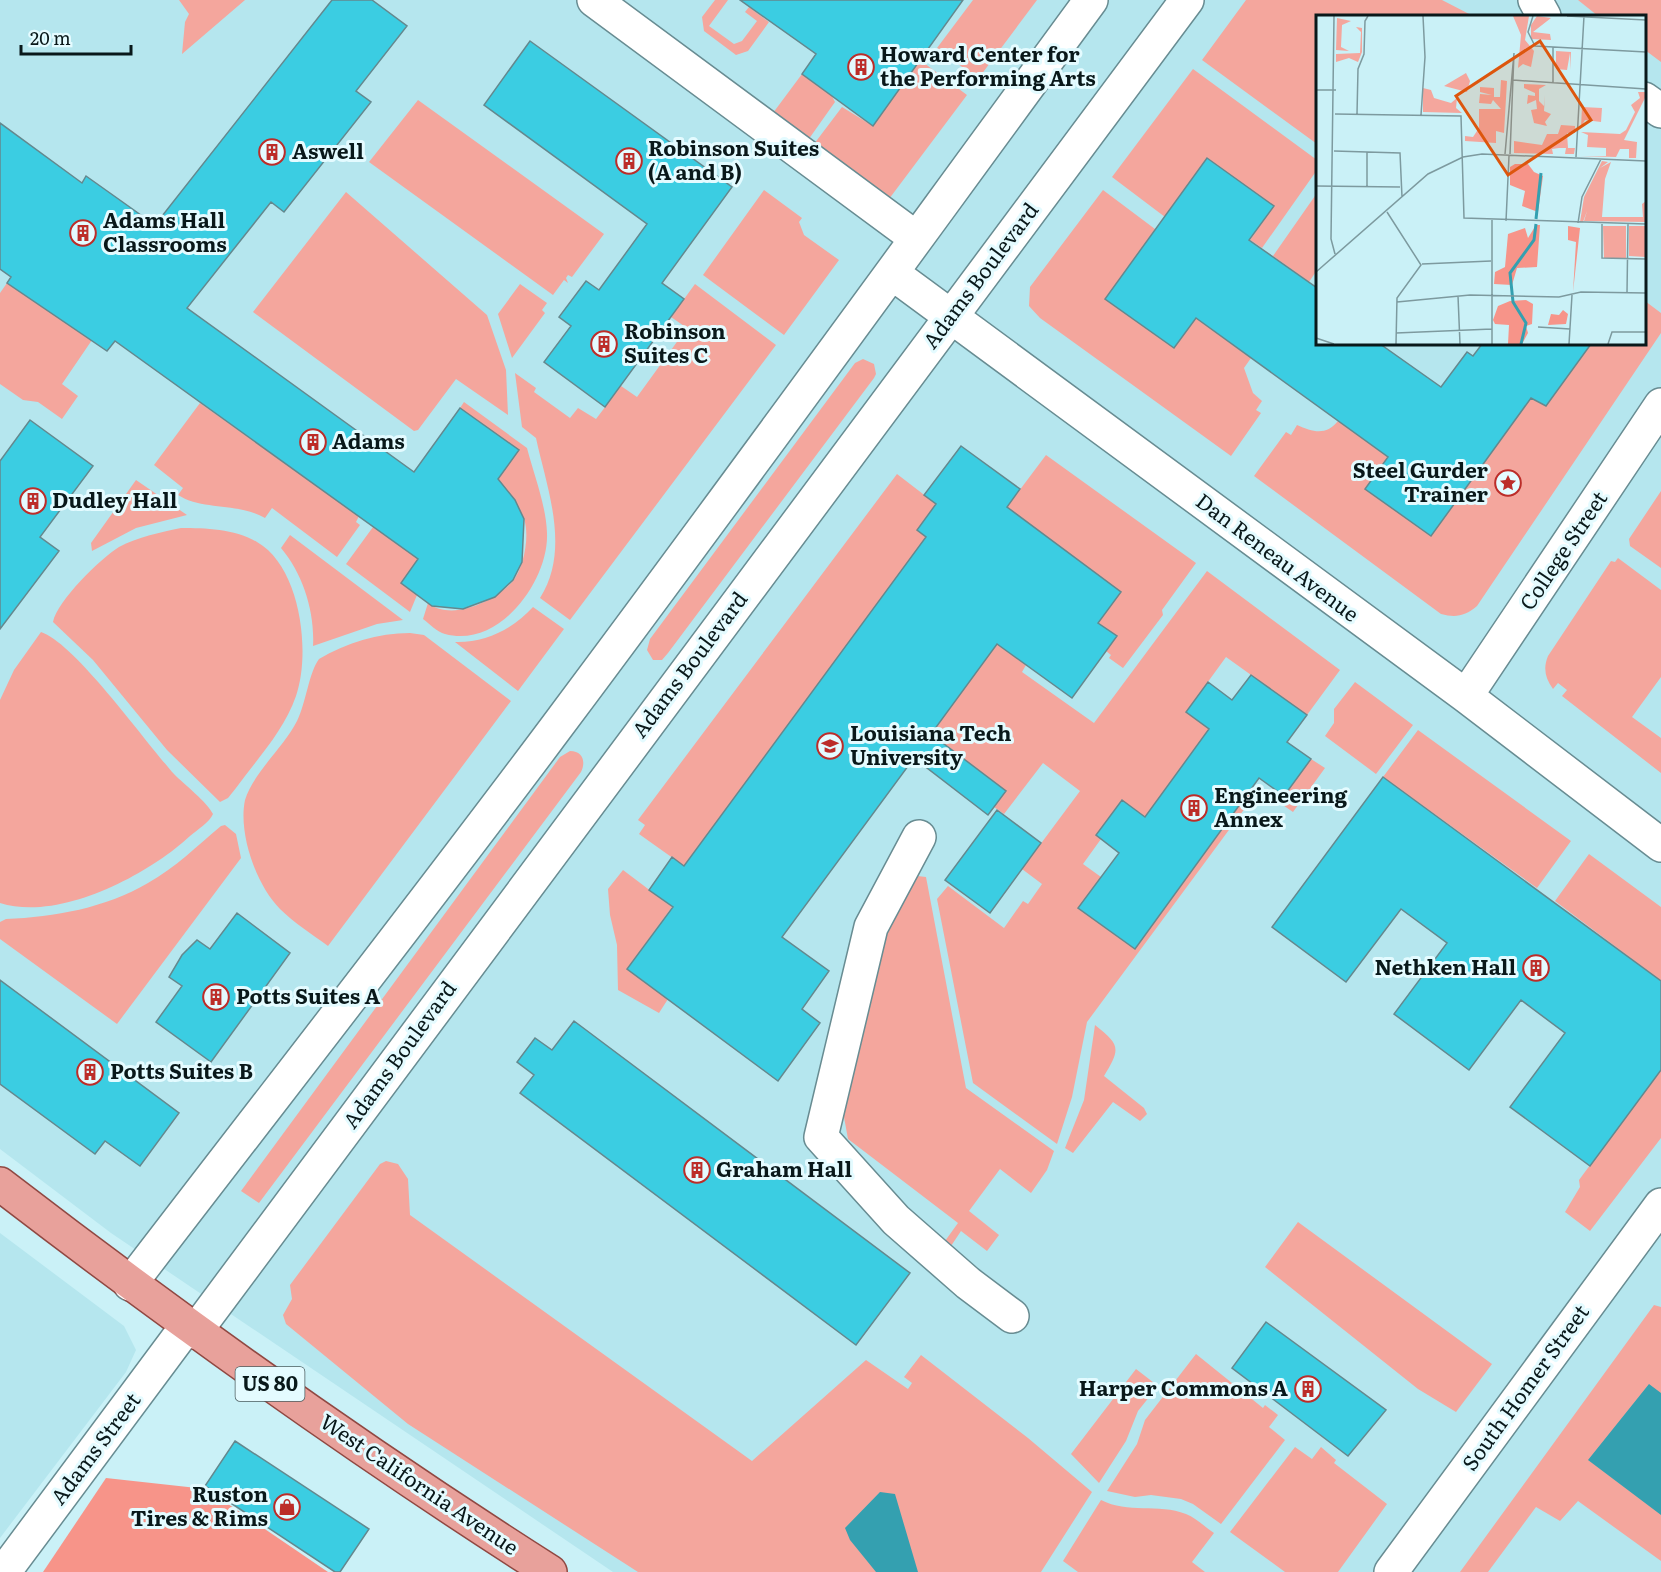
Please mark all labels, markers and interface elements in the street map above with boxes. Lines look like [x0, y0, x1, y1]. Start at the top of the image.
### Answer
inset map [1316, 15, 1646, 345]
scale bar [21, 18, 130, 56]
text: 20 m [30, 24, 71, 51]
place label: Howard Center for the Performing Arts [880, 37, 1096, 92]
building icon: Howard Center for the Performing Arts [846, 52, 876, 82]
place label: Robinson Suites (A and B) [648, 131, 819, 186]
place label: Aswell [292, 134, 364, 165]
building icon: Aswell [257, 137, 287, 167]
building icon: Robinson Suites (A and B) [614, 146, 644, 176]
street label: Adams Boulevard [914, 195, 1044, 354]
place label: Adams Hall Classrooms [103, 203, 227, 258]
building icon: Adams Hall Classrooms [68, 218, 98, 248]
place label: Robinson Suites C [624, 314, 726, 369]
building icon: Robinson Suites C [589, 329, 619, 359]
place label: Adams [332, 424, 405, 455]
building icon: Adams [298, 427, 328, 457]
place label: Steel Gurder Trainer [1353, 453, 1489, 508]
place icon: Steel Gurder Trainer [1493, 468, 1523, 498]
place label: Dudley Hall [52, 483, 178, 514]
street label: College Street [1511, 483, 1614, 615]
street label: Dan Reneau Avenue [1190, 484, 1367, 628]
building icon: Dudley Hall [18, 486, 48, 516]
street label: Adams Boulevard [623, 584, 753, 743]
place label: Louisiana Tech University [850, 716, 1012, 771]
school or university icon: Louisiana Tech University [815, 731, 845, 761]
place label: Engineering Annex [1214, 778, 1348, 833]
building icon: Engineering Annex [1179, 793, 1209, 823]
place label: Nethken Hall [1375, 950, 1516, 981]
building icon: Nethken Hall [1521, 953, 1551, 983]
street label: Adams Boulevard [334, 973, 462, 1134]
place label: Potts Suites A [236, 979, 381, 1010]
building icon: Potts Suites A [201, 982, 231, 1012]
place label: Potts Suites B [110, 1054, 253, 1085]
building icon: Potts Suites B [75, 1057, 105, 1087]
place label: Graham Hall [716, 1152, 852, 1183]
building icon: Graham Hall [682, 1155, 712, 1185]
street label: South Homer Street [1453, 1297, 1595, 1476]
road number: US 80 [236, 1367, 304, 1401]
place label: Harper Commons A [1079, 1371, 1288, 1402]
building icon: Harper Commons A [1293, 1374, 1323, 1404]
street label: Adams Street [42, 1385, 147, 1510]
street label: West California Avenue [315, 1405, 526, 1561]
place label: Ruston Tires & Rims [131, 1477, 268, 1532]
shop icon: Ruston Tires & Rims [272, 1492, 302, 1522]

